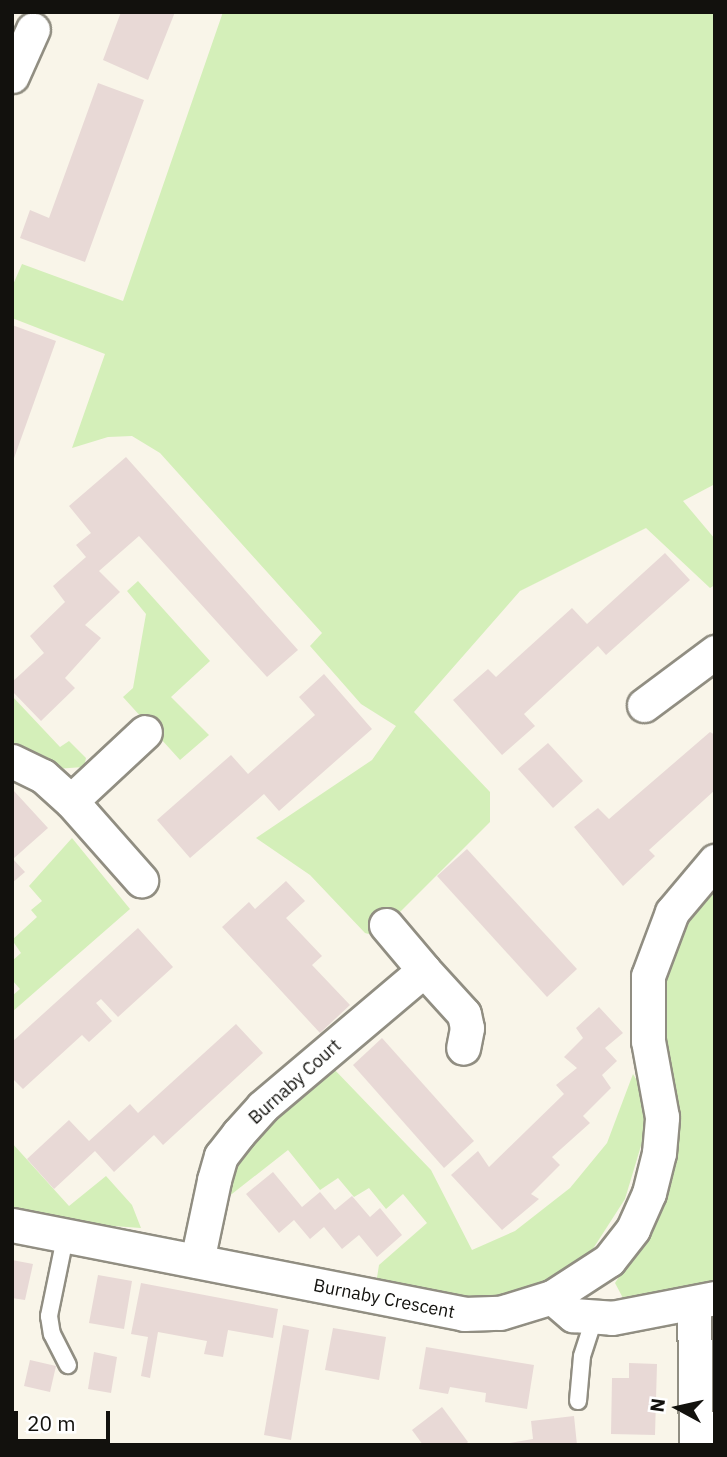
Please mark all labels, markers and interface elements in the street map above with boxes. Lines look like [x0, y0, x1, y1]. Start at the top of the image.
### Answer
street label: Burnaby Court [244, 1035, 346, 1129]
street label: Burnaby Crescent [311, 1275, 457, 1323]
north arrow [643, 1373, 713, 1443]
text: N [644, 1397, 670, 1414]
scale bar [18, 1398, 114, 1442]
text: 20 m [27, 1409, 76, 1437]

